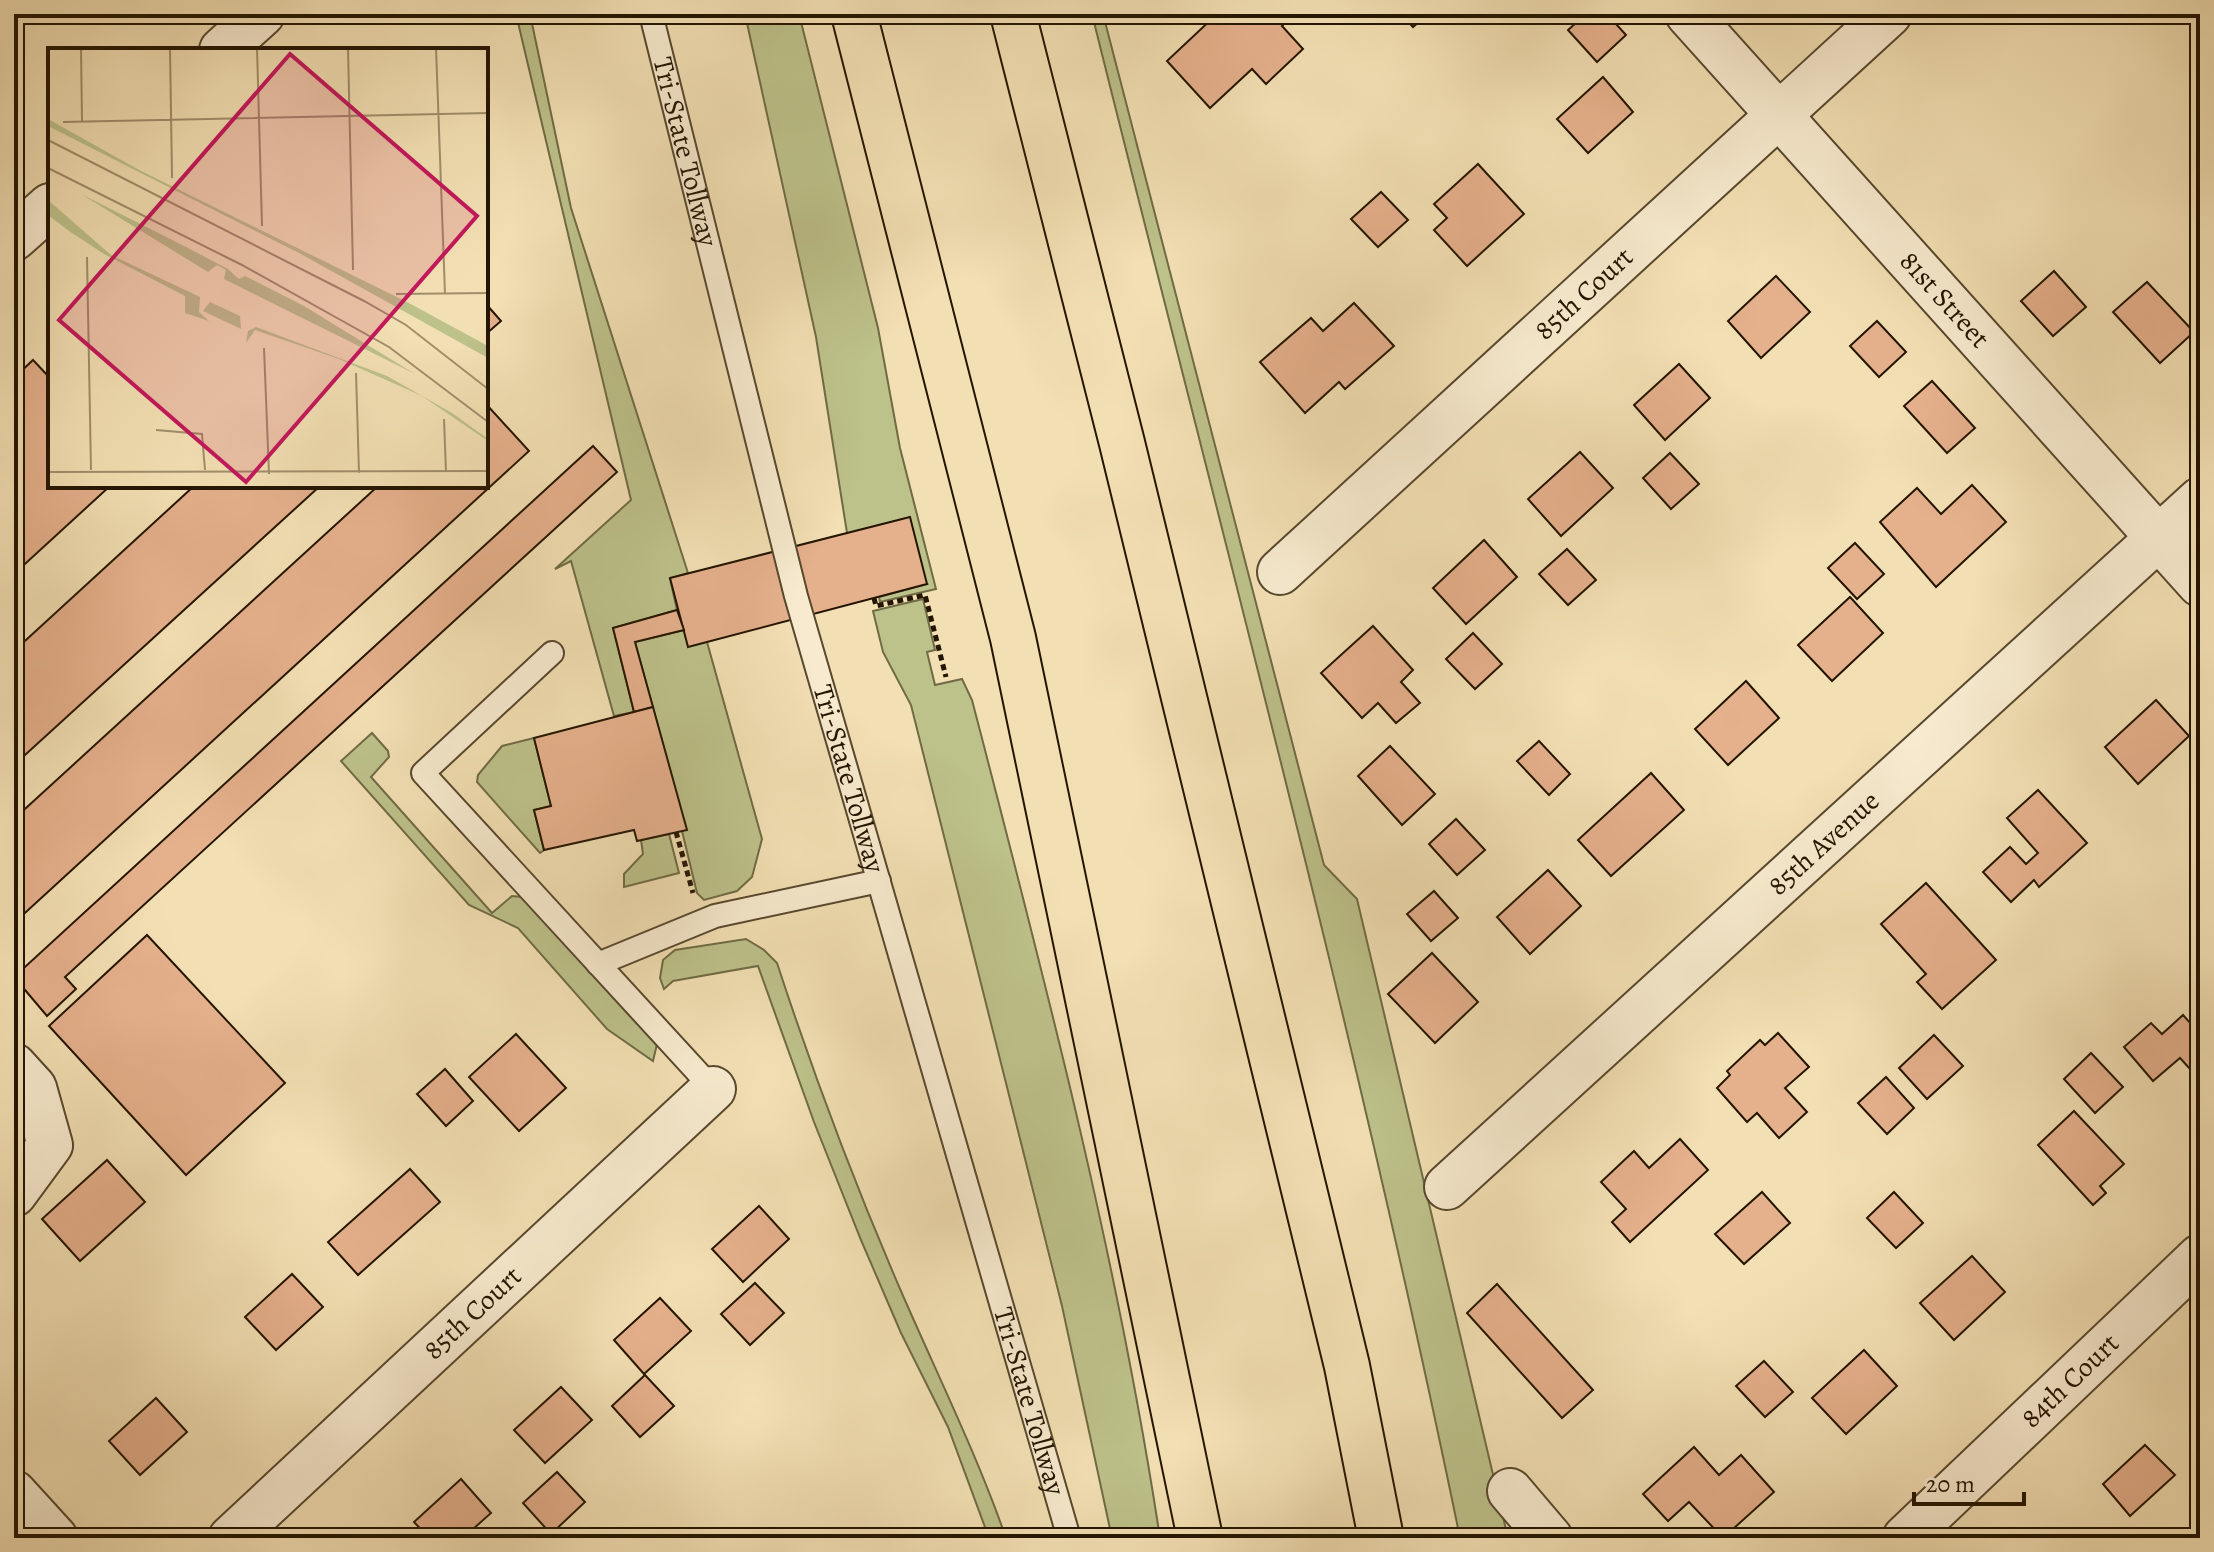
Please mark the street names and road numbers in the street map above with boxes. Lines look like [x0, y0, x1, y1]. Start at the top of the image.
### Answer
street label: Tri-State Tollway [643, 53, 727, 251]
street label: 85th Court [1526, 239, 1641, 349]
street label: 81st Street [1891, 243, 1998, 356]
street label: Tri-State Tollway [804, 680, 894, 878]
street label: 85th Avenue [1760, 782, 1888, 904]
street label: 85th Court [415, 1258, 530, 1368]
street label: Tri-State Tollway [984, 1303, 1075, 1500]
street label: 84th Court [2013, 1325, 2127, 1437]

